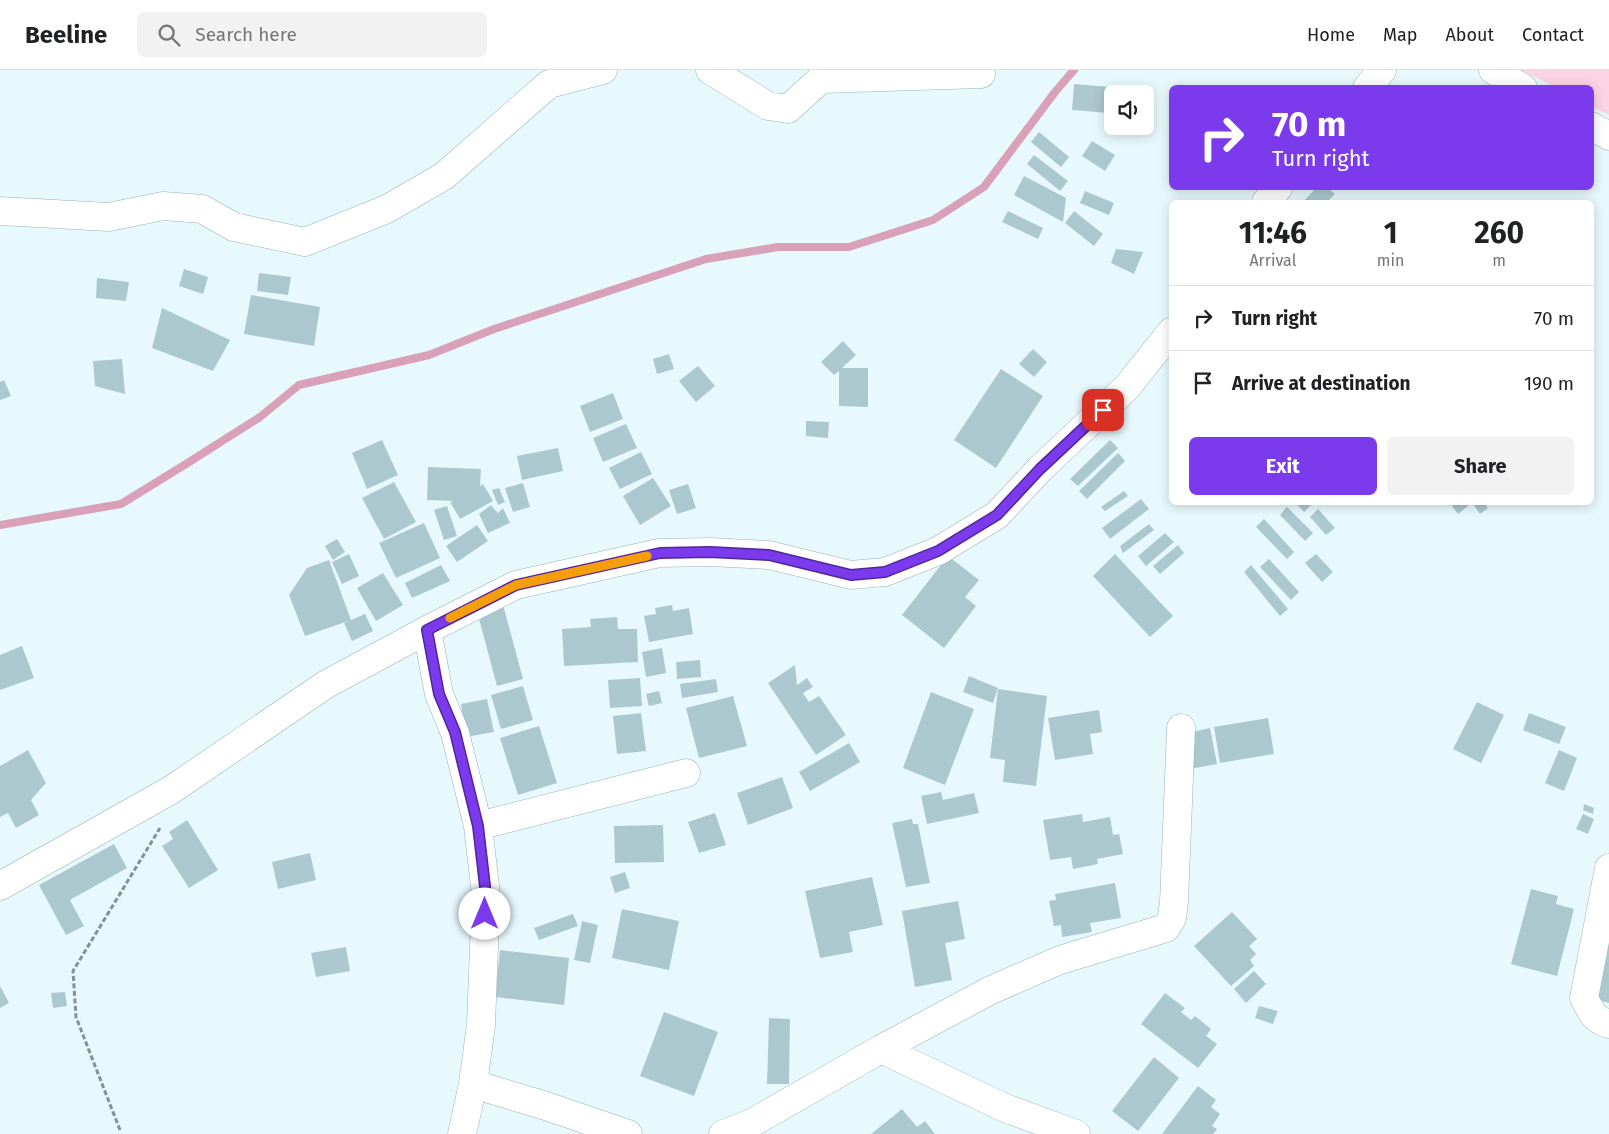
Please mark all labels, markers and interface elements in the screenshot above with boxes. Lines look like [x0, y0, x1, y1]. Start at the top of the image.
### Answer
search box [137, 12, 487, 57]
text: Beeline [25, 21, 107, 49]
icon: search [155, 21, 183, 49]
text: Search here [195, 23, 297, 46]
text: Home [1307, 24, 1355, 46]
text: Map [1383, 24, 1417, 46]
text: About [1445, 24, 1494, 46]
text: Contact [1522, 24, 1584, 46]
map controls [1104, 85, 1154, 135]
button: sound [1104, 85, 1154, 135]
text: 70 m [1272, 103, 1346, 145]
icon: right [1189, 105, 1254, 170]
text: Turn right [1272, 145, 1369, 172]
text: 11:46 [1239, 215, 1307, 251]
text: 1 [1384, 215, 1398, 251]
text: 260 [1474, 215, 1524, 251]
text: Arrival [1249, 251, 1296, 270]
text: min [1377, 251, 1404, 270]
text: m [1492, 251, 1506, 270]
icon: right [1189, 304, 1217, 332]
text: Turn right [1232, 307, 1317, 330]
text: 70 m [1534, 307, 1574, 330]
icon: arrive [1189, 369, 1217, 397]
text: Arrive at destination [1232, 372, 1411, 395]
text: 190 m [1524, 372, 1574, 395]
pin [1082, 389, 1124, 431]
icon: arrive [1089, 396, 1117, 424]
button: Exit [1189, 437, 1377, 495]
button: Share [1387, 437, 1574, 495]
position arrow [458, 887, 510, 939]

